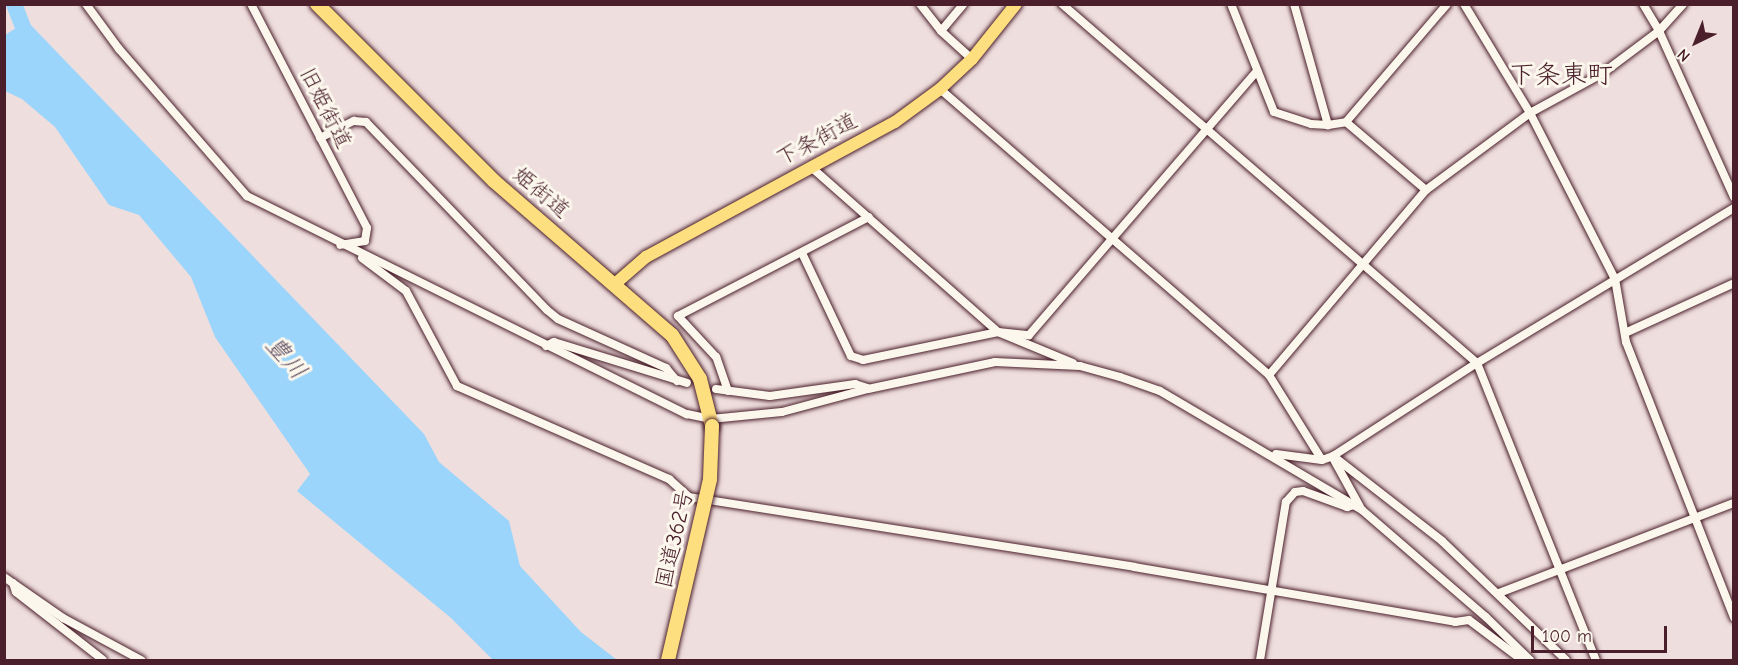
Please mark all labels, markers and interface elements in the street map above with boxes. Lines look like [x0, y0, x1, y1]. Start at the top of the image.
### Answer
north arrow [1666, 12, 1726, 72]
text: N [1674, 45, 1694, 65]
district label: 下条東町 [1509, 60, 1613, 92]
street label: 旧姫街道 [293, 63, 357, 153]
street label: 下条街道 [772, 108, 862, 172]
street label: 姫街道 [507, 162, 575, 224]
water label: 豊川 [259, 330, 313, 386]
street label: 国道362号 [651, 487, 699, 591]
scale bar [1534, 614, 1670, 652]
text: 100 m [1542, 626, 1592, 647]

